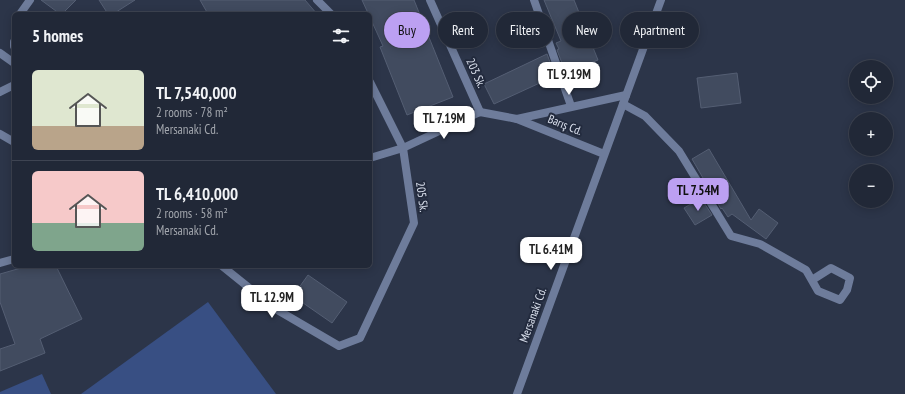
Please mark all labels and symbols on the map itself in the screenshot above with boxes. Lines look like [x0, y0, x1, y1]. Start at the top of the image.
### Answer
street label: 203 Sk. [463, 56, 490, 90]
pin: TL 9.19M [528, 62, 610, 96]
pin: TL 7.19M [403, 106, 485, 140]
street label: Barış Cd. [546, 111, 585, 138]
pin: TL 7.54M [657, 178, 739, 212]
street label: 205 Sk. [413, 181, 432, 213]
pin: TL 6.41M [510, 237, 592, 271]
pin: TL 12.9M [231, 285, 313, 319]
street label: Mersanaki Cd. [516, 285, 549, 344]

